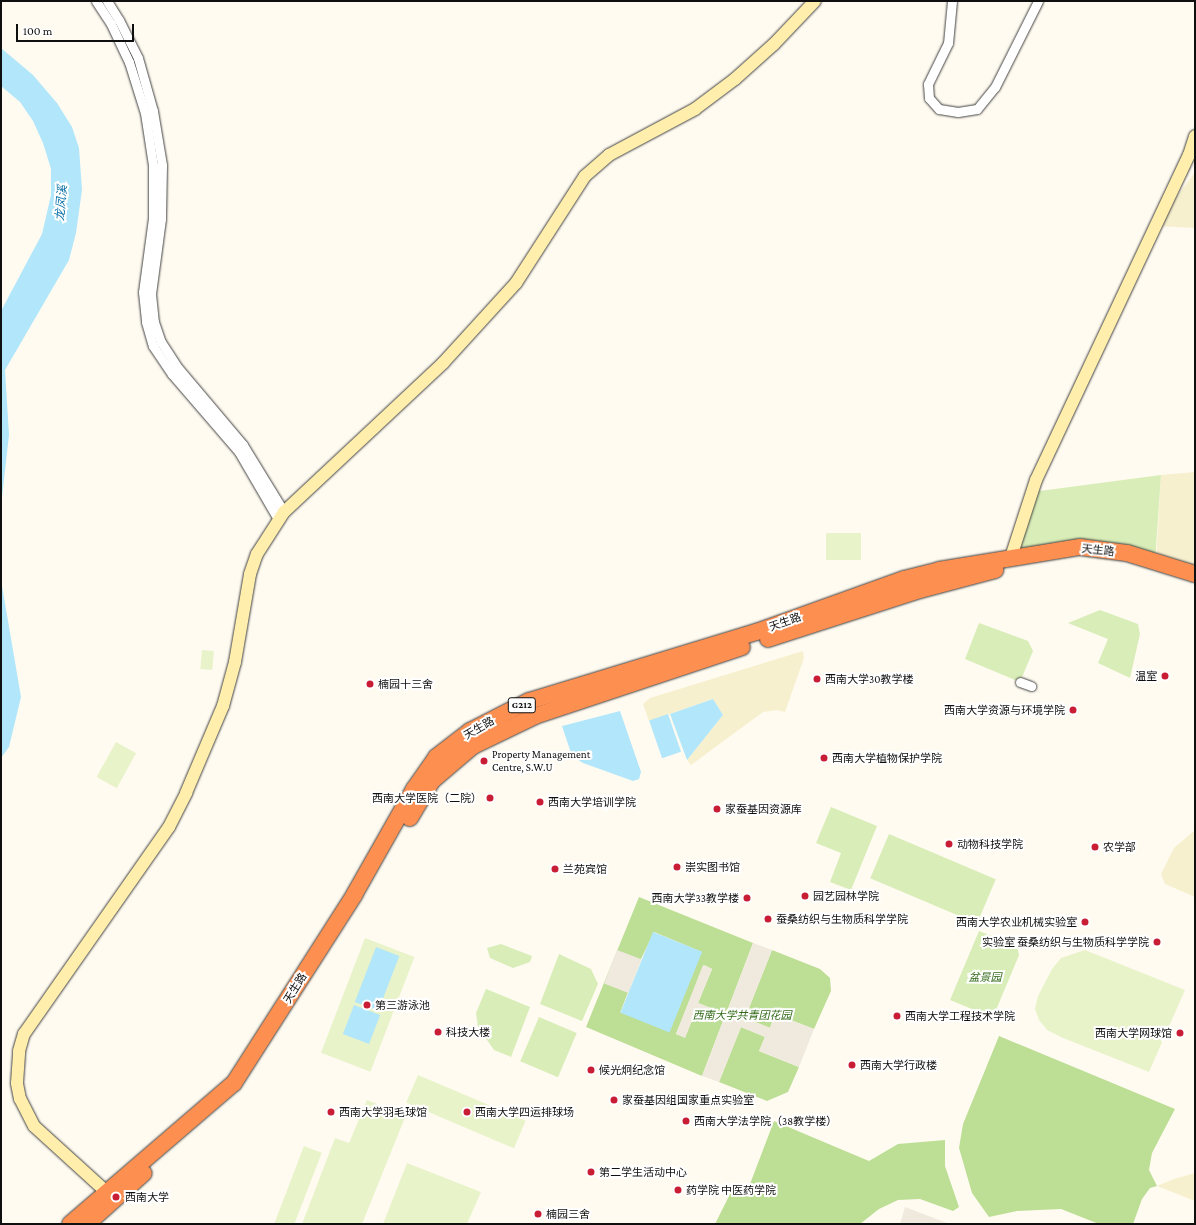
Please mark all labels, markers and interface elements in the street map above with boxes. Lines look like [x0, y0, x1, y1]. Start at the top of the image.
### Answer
scale bar [18, 16, 136, 42]
text: 100 m [23, 24, 52, 38]
water label: 龙凤溪 [53, 184, 71, 222]
street label: 天生路 [1081, 542, 1115, 558]
street label: 天生路 [767, 610, 803, 634]
place label: 温室 [1135, 669, 1157, 683]
marker: 温室 [1160, 671, 1170, 681]
place label: 西南大学30教学楼 [825, 672, 913, 686]
marker: 西南大学30教学楼 [812, 674, 822, 684]
place label: 楠园十三舍 [378, 677, 433, 691]
marker: 楠园十三舍 [365, 679, 375, 689]
road number: G212 [507, 697, 537, 713]
place label: 西南大学资源与环境学院 [944, 703, 1065, 717]
marker: 西南大学资源与环境学院 [1068, 705, 1078, 715]
street label: 天生路 [461, 714, 497, 742]
place label: Property Management Centre, S.W.U [492, 748, 590, 774]
place label: 西南大学植物保护学院 [832, 751, 942, 765]
marker: 西南大学植物保护学院 [819, 753, 829, 763]
marker: Property Management Centre, S.W.U [479, 756, 489, 766]
place label: 西南大学医院（二院） [372, 791, 482, 805]
marker: 西南大学医院（二院） [485, 793, 495, 803]
place label: 西南大学培训学院 [548, 795, 636, 809]
marker: 西南大学培训学院 [535, 797, 545, 807]
place label: 家蚕基因资源库 [725, 802, 802, 816]
marker: 家蚕基因资源库 [712, 804, 722, 814]
place label: 动物科技学院 [957, 837, 1023, 851]
marker: 动物科技学院 [944, 839, 954, 849]
place label: 农学部 [1103, 840, 1136, 854]
marker: 农学部 [1090, 842, 1100, 852]
place label: 崇实图书馆 [685, 860, 740, 874]
place label: 兰苑宾馆 [563, 862, 607, 876]
marker: 崇实图书馆 [672, 862, 682, 872]
marker: 兰苑宾馆 [550, 864, 560, 874]
place label: 园艺园林学院 [813, 889, 879, 903]
place label: 西南大学33教学楼 [652, 891, 739, 905]
marker: 园艺园林学院 [800, 891, 810, 901]
marker: 西南大学33教学楼 [742, 893, 752, 903]
place label: 蚕桑纺织与生物质科学学院 [776, 912, 908, 926]
marker: 蚕桑纺织与生物质科学学院 [763, 914, 773, 924]
place label: 西南大学农业机械实验室 [956, 915, 1077, 929]
marker: 西南大学农业机械实验室 [1080, 917, 1090, 927]
place label: 实验室 蚕桑纺织与生物质科学学院 [982, 935, 1149, 949]
marker: 实验室 蚕桑纺织与生物质科学学院 [1152, 937, 1162, 947]
park label: 盆景园 [969, 970, 1001, 984]
street label: 天生路 [281, 971, 309, 1005]
place label: 第三游泳池 [375, 998, 430, 1012]
marker: 第三游泳池 [362, 1000, 372, 1010]
park label: 西南大学共青团花园 [693, 1008, 791, 1022]
place label: 西南大学工程技术学院 [905, 1009, 1015, 1023]
marker: 西南大学工程技术学院 [892, 1011, 902, 1021]
place label: 科技大楼 [446, 1025, 490, 1039]
place label: 西南大学网球馆 [1095, 1026, 1172, 1040]
marker: 科技大楼 [433, 1027, 443, 1037]
marker: 西南大学网球馆 [1175, 1028, 1185, 1038]
place label: 西南大学行政楼 [860, 1058, 937, 1072]
marker: 西南大学行政楼 [847, 1060, 857, 1070]
place label: 候光炯纪念馆 [599, 1063, 665, 1077]
marker: 候光炯纪念馆 [586, 1065, 596, 1075]
place label: 家蚕基因组国家重点实验室 [622, 1093, 754, 1107]
marker: 家蚕基因组国家重点实验室 [609, 1095, 619, 1105]
place label: 西南大学羽毛球馆 [339, 1105, 427, 1119]
place label: 西南大学四运排球场 [475, 1105, 574, 1119]
marker: 西南大学羽毛球馆 [326, 1107, 336, 1117]
marker: 西南大学四运排球场 [462, 1107, 472, 1117]
place label: 西南大学法学院（38教学楼） [694, 1114, 837, 1128]
marker: 西南大学法学院（38教学楼） [681, 1116, 691, 1126]
place label: 第二学生活动中心 [599, 1165, 687, 1179]
marker: 第二学生活动中心 [586, 1167, 596, 1177]
place label: 药学院 中医药学院 [686, 1183, 776, 1197]
marker: 药学院 中医药学院 [673, 1185, 683, 1195]
place label: 西南大学 [125, 1190, 169, 1204]
marker: 西南大学 [110, 1191, 122, 1203]
place label: 楠园三舍 [546, 1207, 590, 1221]
marker: 楠园三舍 [533, 1209, 543, 1219]

